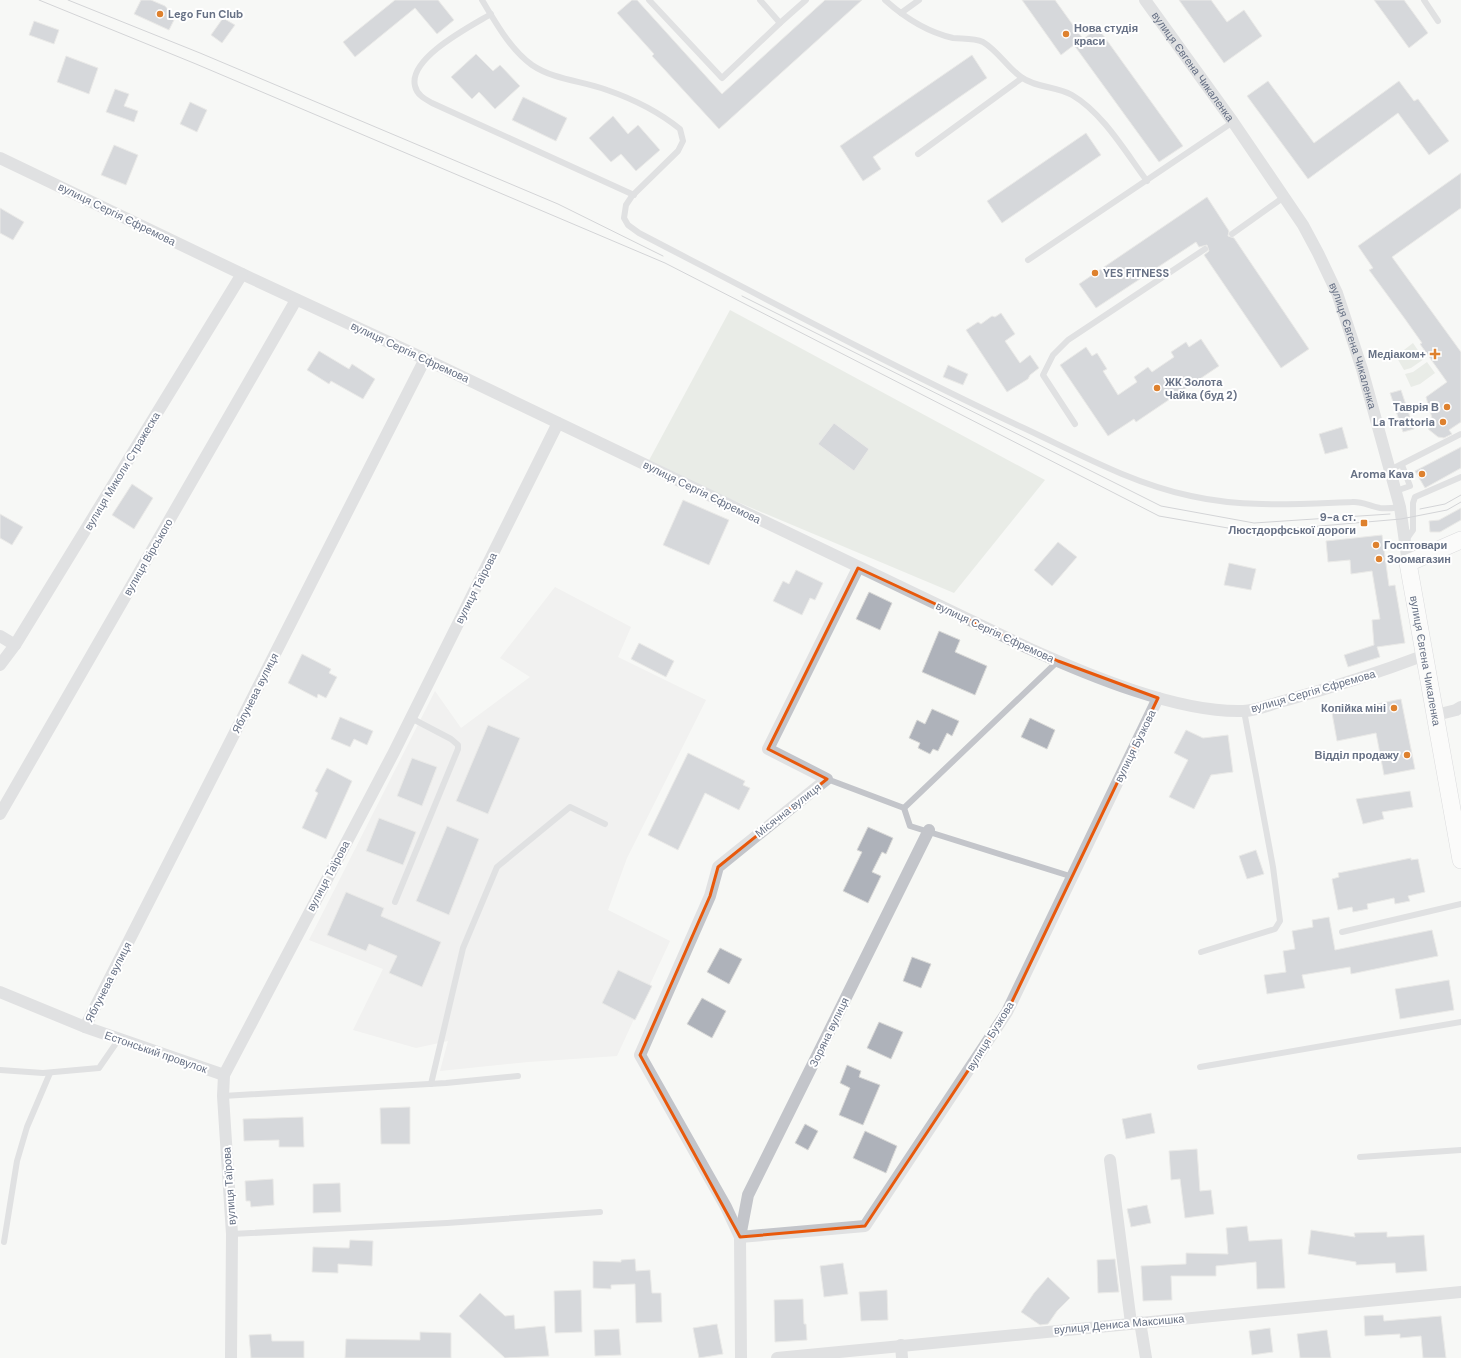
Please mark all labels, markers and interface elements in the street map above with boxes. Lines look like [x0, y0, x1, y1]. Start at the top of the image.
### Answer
place label: Lego Fun Club [168, 7, 243, 21]
marker: Lego Fun Club [155, 9, 165, 19]
street label: вулиця Євгена Чикаленка [1149, 9, 1238, 125]
place label: Нова студія краси [1074, 21, 1138, 48]
marker: Нова студія краси [1061, 29, 1071, 39]
street label: вулиця Сергія Єфремова [56, 179, 179, 249]
place label: YES FITNESS [1103, 266, 1169, 280]
marker: YES FITNESS [1090, 268, 1100, 278]
street label: вулиця Євгена Чикаленка [1326, 280, 1380, 411]
street label: вулиця Сергія Єфремова [349, 318, 472, 386]
place label: Медіаком+ [1368, 347, 1426, 361]
marker: Медіаком+ [1429, 348, 1441, 360]
place label: ЖК Золота Чайка (буд 2) [1164, 375, 1237, 402]
marker: ЖК Золота Чайка (буд 2) [1152, 383, 1162, 393]
place label: Таврія В [1393, 400, 1439, 414]
marker: Таврія В [1442, 402, 1452, 412]
street label: вулиця Миколи Стражеска [81, 409, 163, 533]
place label: La Trattoria [1373, 415, 1435, 429]
marker: La Trattoria [1438, 417, 1448, 427]
street label: вулиця Сергія Єфремова [641, 457, 764, 527]
place label: Aroma Kava [1350, 467, 1414, 481]
marker: Aroma Kava [1417, 469, 1427, 479]
place label: 9-а ст. Люстдорфської дороги [1229, 510, 1356, 537]
street label: вулиця Вірського [120, 516, 176, 598]
marker: 9-а ст. Люстдорфської дороги [1359, 518, 1369, 528]
place label: Госптовари [1384, 538, 1447, 552]
marker: Госптовари [1371, 540, 1381, 550]
street label: вулиця Таїрова [452, 549, 500, 626]
place label: Зоомагазин [1387, 552, 1451, 566]
marker: Зоомагазин [1374, 554, 1384, 564]
street label: вулиця Євгена Чикаленка [1407, 594, 1444, 728]
street label: вулиця Сергія Єфремова [934, 598, 1057, 666]
street label: Яблунева вулиця [229, 650, 281, 736]
street label: вулиця Сергія Єфремова [1249, 666, 1378, 715]
place label: Копійка міні [1321, 701, 1386, 715]
marker: Копійка міні [1389, 703, 1399, 713]
street label: вулиця Бузкова [1111, 707, 1159, 785]
place label: Відділ продажу [1314, 748, 1400, 762]
marker: Відділ продажу [1402, 750, 1412, 760]
street label: Місячна вулиця [752, 780, 824, 840]
street label: вулиця Таїрова [303, 837, 353, 914]
street label: Яблунева вулиця [82, 939, 134, 1025]
street label: Зоряна вулиця [806, 995, 852, 1069]
street label: вулиця Бузкова [963, 998, 1017, 1073]
street label: Естонський провулок [103, 1028, 209, 1076]
street label: вулиця Таїрова [219, 1146, 239, 1225]
street label: вулиця Дениса Максишка [1053, 1311, 1186, 1337]

